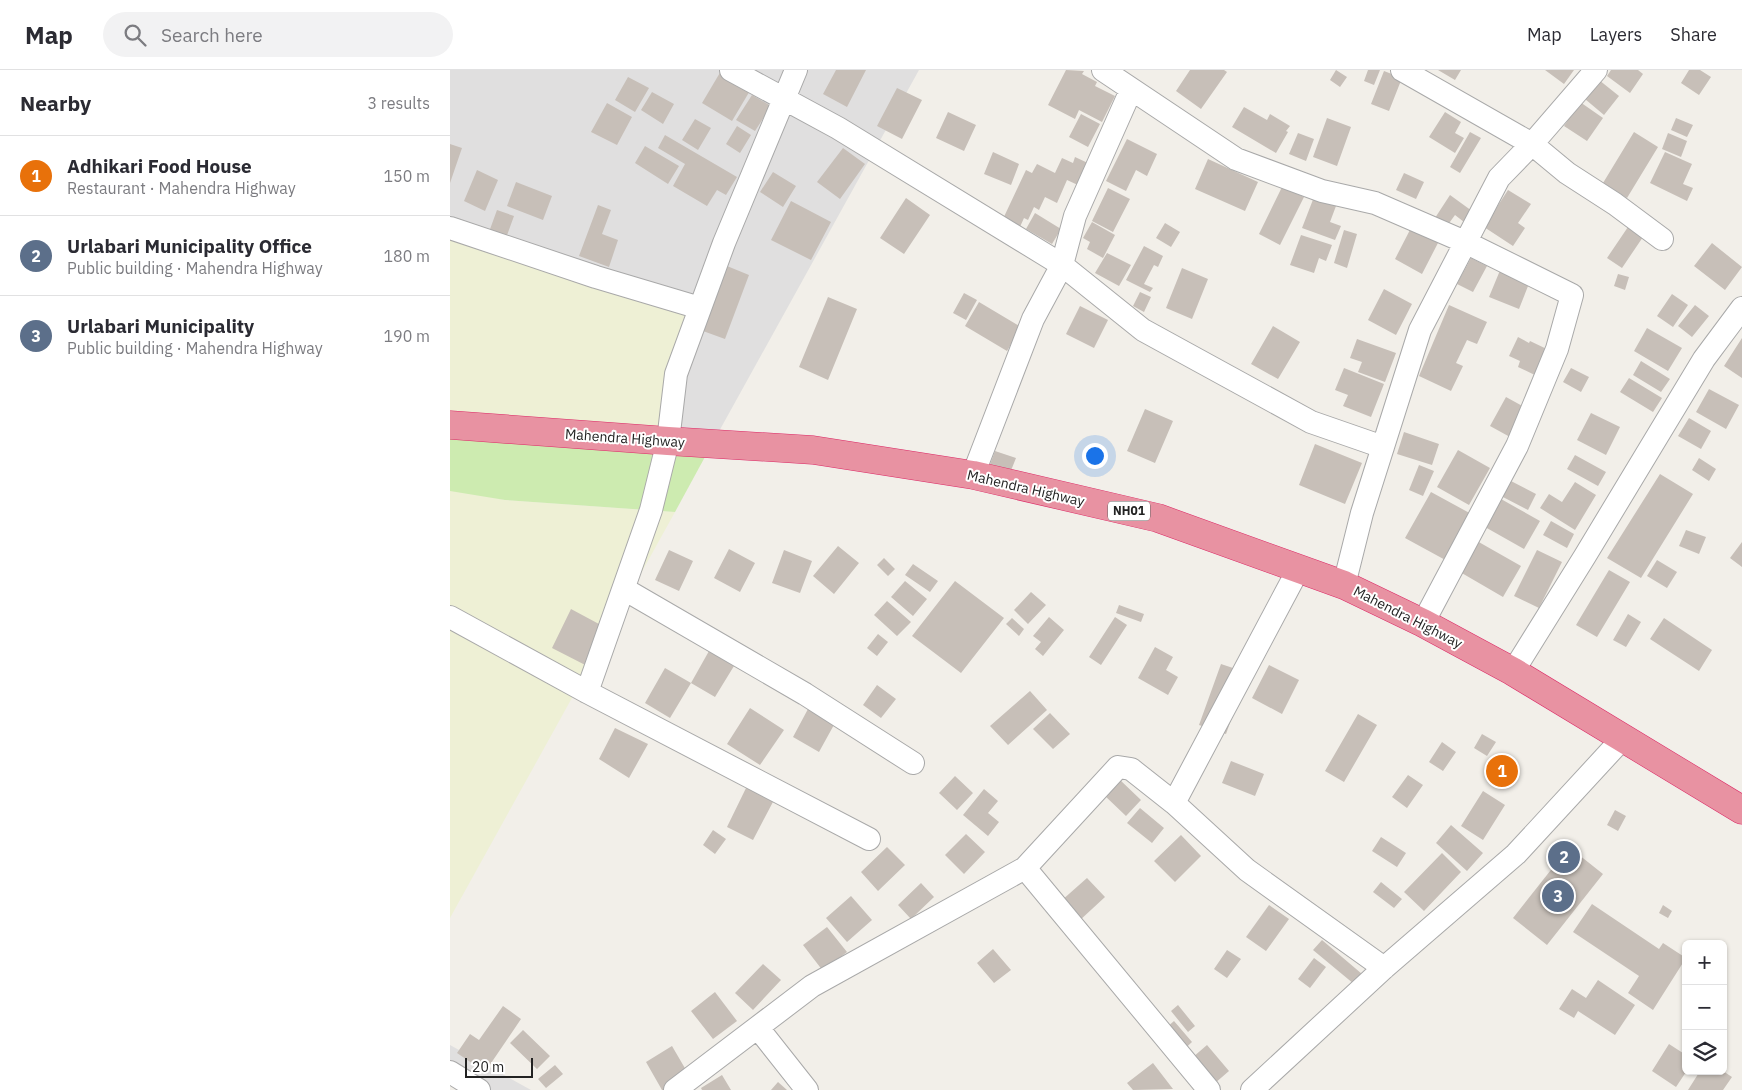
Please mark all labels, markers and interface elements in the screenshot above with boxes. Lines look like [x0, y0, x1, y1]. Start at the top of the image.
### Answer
search box [103, 12, 453, 57]
text: Map [25, 19, 73, 51]
icon: search [121, 21, 149, 49]
text: Search here [161, 23, 263, 47]
text: Map [1527, 23, 1562, 46]
text: Layers [1590, 23, 1642, 46]
text: Share [1670, 23, 1717, 46]
text: Nearby [20, 89, 91, 117]
text: 3 results [367, 93, 430, 113]
text: Adhikari Food House [67, 154, 252, 178]
text: 1 [31, 166, 41, 186]
text: 150 m [383, 166, 430, 186]
text: Restaurant · Mahendra Highway [67, 178, 296, 198]
text: Urlabari Municipality Office [67, 234, 312, 258]
text: 2 [31, 246, 41, 266]
text: 180 m [383, 246, 430, 266]
text: Public building · Mahendra Highway [67, 258, 323, 278]
text: Urlabari Municipality [67, 314, 254, 338]
text: 3 [31, 326, 41, 346]
text: 190 m [383, 326, 430, 346]
text: Public building · Mahendra Highway [67, 338, 323, 358]
street label: Mahendra Highway [564, 425, 686, 451]
your location [1082, 443, 1108, 469]
street label: Mahendra Highway [965, 466, 1087, 510]
road number: NH01 [1108, 502, 1150, 521]
street label: Mahendra Highway [1350, 582, 1466, 652]
pin: 1 [1486, 752, 1518, 790]
pin: 2 [1548, 838, 1580, 876]
pin: 3 [1542, 877, 1574, 915]
map controls [1682, 940, 1727, 1075]
button: + [1682, 940, 1727, 985]
button: − [1682, 985, 1727, 1030]
button: layers [1682, 1030, 1727, 1075]
scale bar [465, 1055, 532, 1078]
text: 20 m [472, 1058, 504, 1076]

